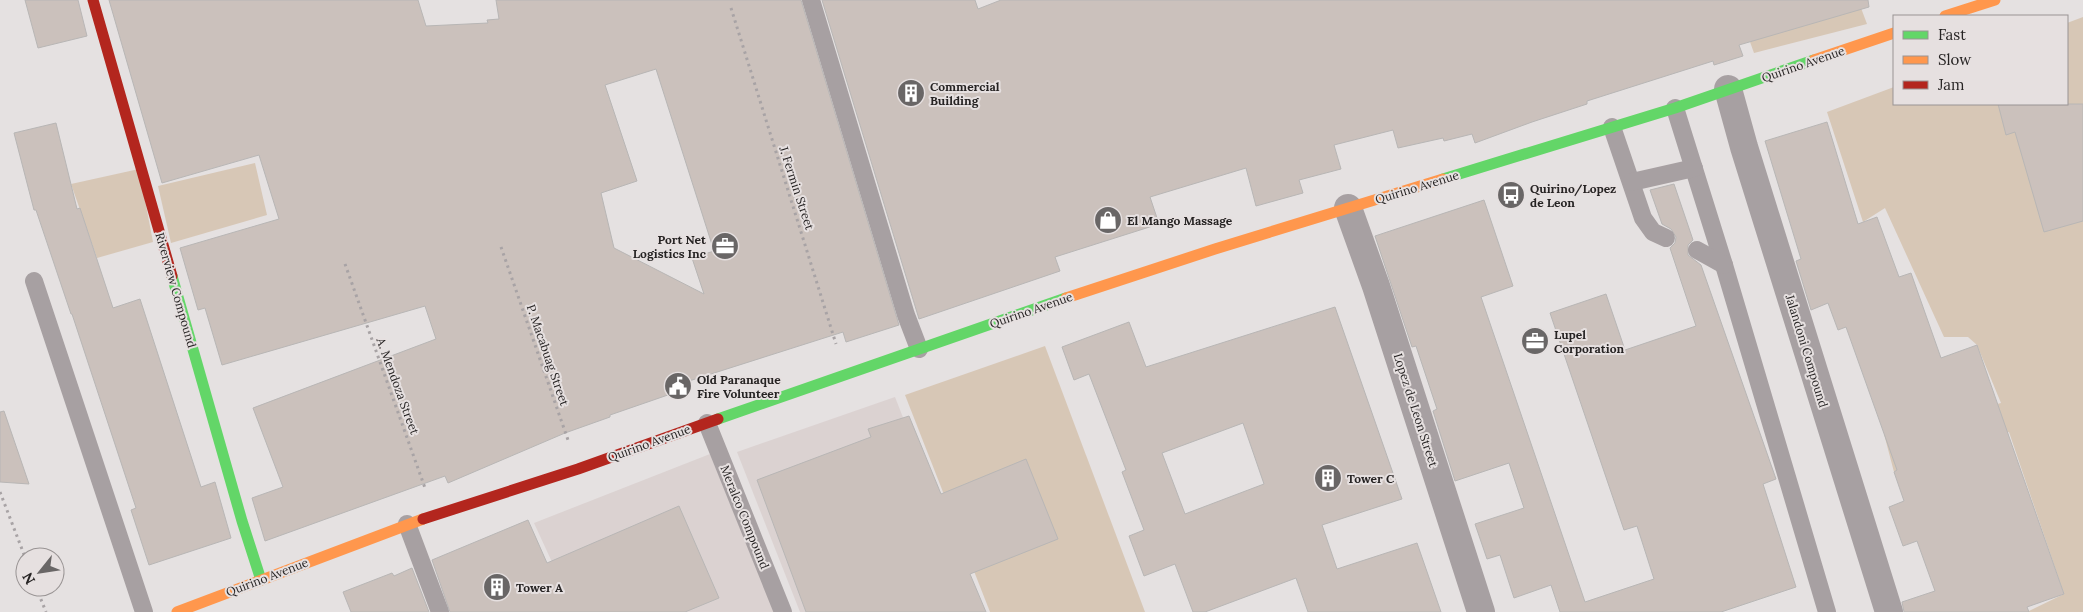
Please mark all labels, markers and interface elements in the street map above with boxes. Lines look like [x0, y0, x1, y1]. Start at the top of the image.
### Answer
legend [1893, 15, 2068, 105]
text: Fast [1938, 25, 1966, 44]
street label: Quirino Avenue [1759, 43, 1847, 85]
text: Slow [1938, 50, 1971, 69]
text: Jam [1937, 75, 1965, 94]
building icon: Commercial Building [896, 78, 926, 108]
place label: Commercial Building [930, 79, 1000, 108]
street label: J. Fermin Street [776, 143, 818, 232]
street label: Quirino Avenue [1373, 167, 1461, 207]
bus stop icon: Quirino/Lopez de Leon [1496, 180, 1526, 210]
place label: Quirino/Lopez de Leon [1530, 181, 1616, 210]
shop icon: El Mango Massage [1093, 205, 1123, 235]
place label: El Mango Massage [1127, 213, 1233, 228]
street label: Riverview Compound [152, 231, 200, 349]
office icon: Port Net Logistics Inc [710, 231, 740, 261]
place label: Port Net Logistics Inc [633, 232, 707, 261]
street label: Quirino Avenue [987, 289, 1075, 331]
street label: Jalandoni Compound [1782, 292, 1831, 409]
street label: P. Macabuag Street [524, 302, 573, 408]
office icon: Lupel Corporation [1520, 326, 1550, 356]
place label: Lupel Corporation [1554, 327, 1624, 356]
street label: A. Mendoza Street [373, 335, 423, 437]
street label: Lopez de Leon Street [1391, 351, 1442, 469]
public building icon: Old Paranaque Fire Volunteer [663, 371, 693, 401]
place label: Old Paranaque Fire Volunteer [697, 372, 781, 401]
street label: Quirino Avenue [606, 421, 693, 465]
street label: Meralco Compound [717, 463, 773, 571]
building icon: Tower C [1313, 463, 1343, 493]
place label: Tower C [1347, 471, 1395, 486]
north arrow [15, 547, 65, 597]
street label: Quirino Avenue [224, 554, 311, 600]
text: N [18, 569, 39, 588]
building icon: Tower A [482, 572, 512, 602]
place label: Tower A [516, 580, 563, 595]

